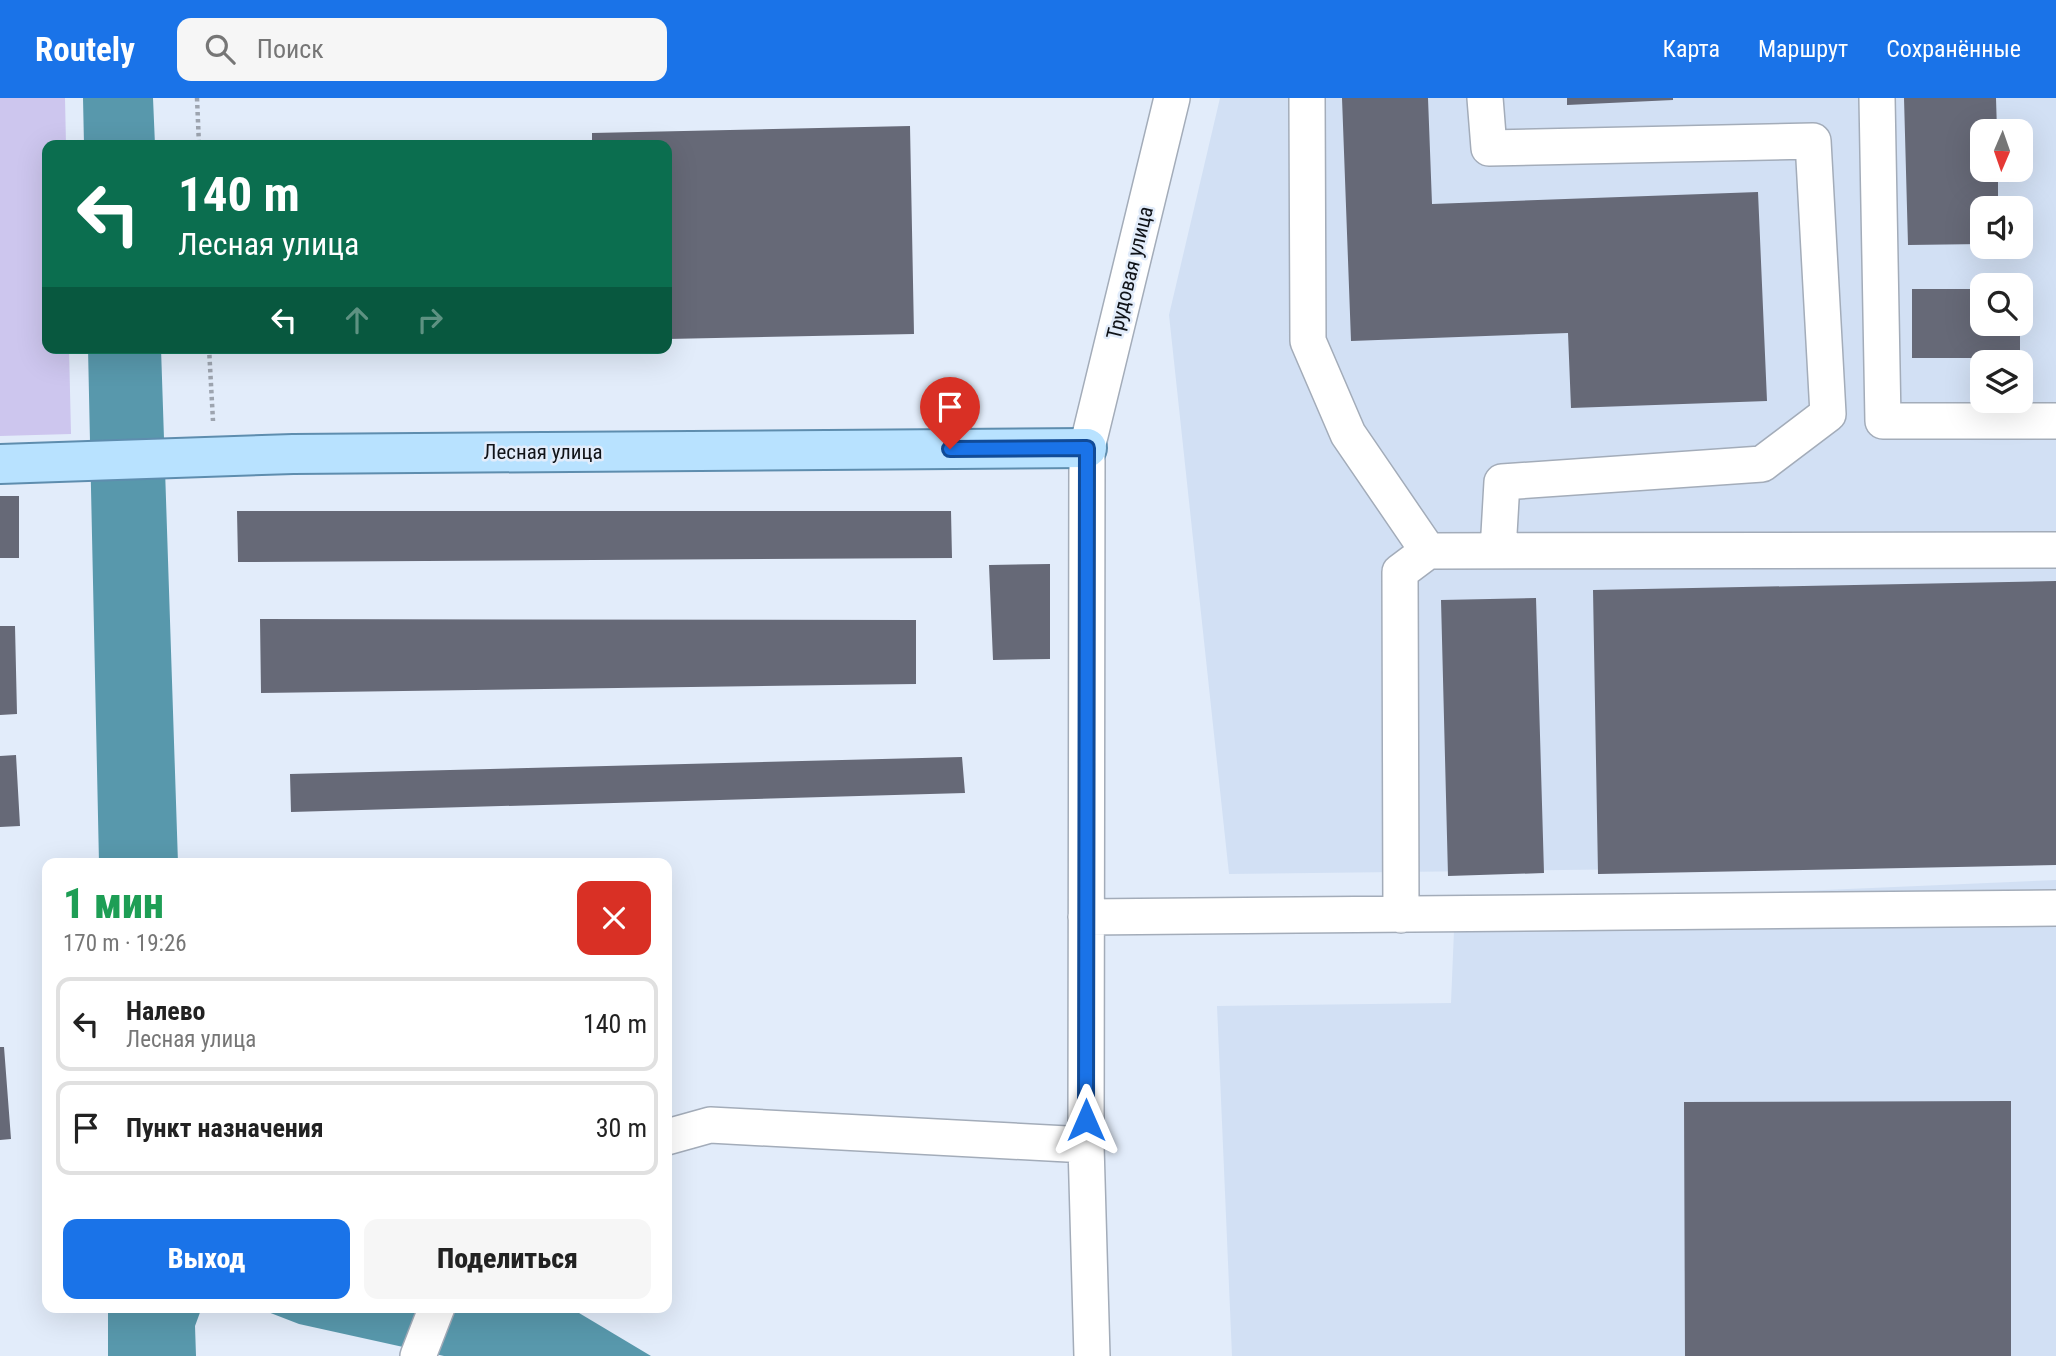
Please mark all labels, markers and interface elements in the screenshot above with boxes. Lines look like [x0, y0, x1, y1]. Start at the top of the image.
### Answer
search box [177, 18, 667, 81]
text: Routely [35, 30, 135, 69]
icon: search [201, 30, 239, 68]
text: Поиск [257, 34, 324, 64]
text: Карта [1663, 35, 1720, 63]
text: Маршрут [1758, 35, 1848, 63]
text: Сохранённые [1886, 35, 2021, 63]
north arrow [1970, 119, 2034, 182]
map controls [1970, 119, 2033, 413]
text: 140 m [178, 166, 300, 223]
icon: left [63, 168, 154, 259]
button: sound [1970, 196, 2033, 259]
street label: Трудовая улица [1102, 204, 1158, 342]
text: Лесная улица [178, 225, 359, 263]
button: search [1970, 273, 2033, 336]
icon: left [265, 301, 303, 339]
icon: ahead [338, 301, 376, 339]
icon: right [411, 301, 449, 339]
button: layers [1970, 350, 2033, 413]
pin [920, 377, 980, 449]
icon: arrive [931, 388, 969, 426]
street label: Лесная улица [484, 440, 602, 464]
text: 1 мин [63, 879, 164, 928]
button: close [577, 881, 651, 955]
text: 170 m · 19:26 [63, 930, 187, 957]
text: Налево [126, 996, 206, 1026]
icon: left [67, 1005, 105, 1043]
text: 140 m [583, 1009, 647, 1039]
text: Лесная улица [126, 1026, 256, 1053]
position arrow [1049, 1083, 1123, 1157]
icon: arrive [67, 1109, 105, 1147]
text: Пункт назначения [126, 1113, 324, 1143]
text: 30 m [596, 1113, 647, 1143]
button: Выход [63, 1219, 350, 1299]
button: Поделиться [364, 1219, 651, 1299]

